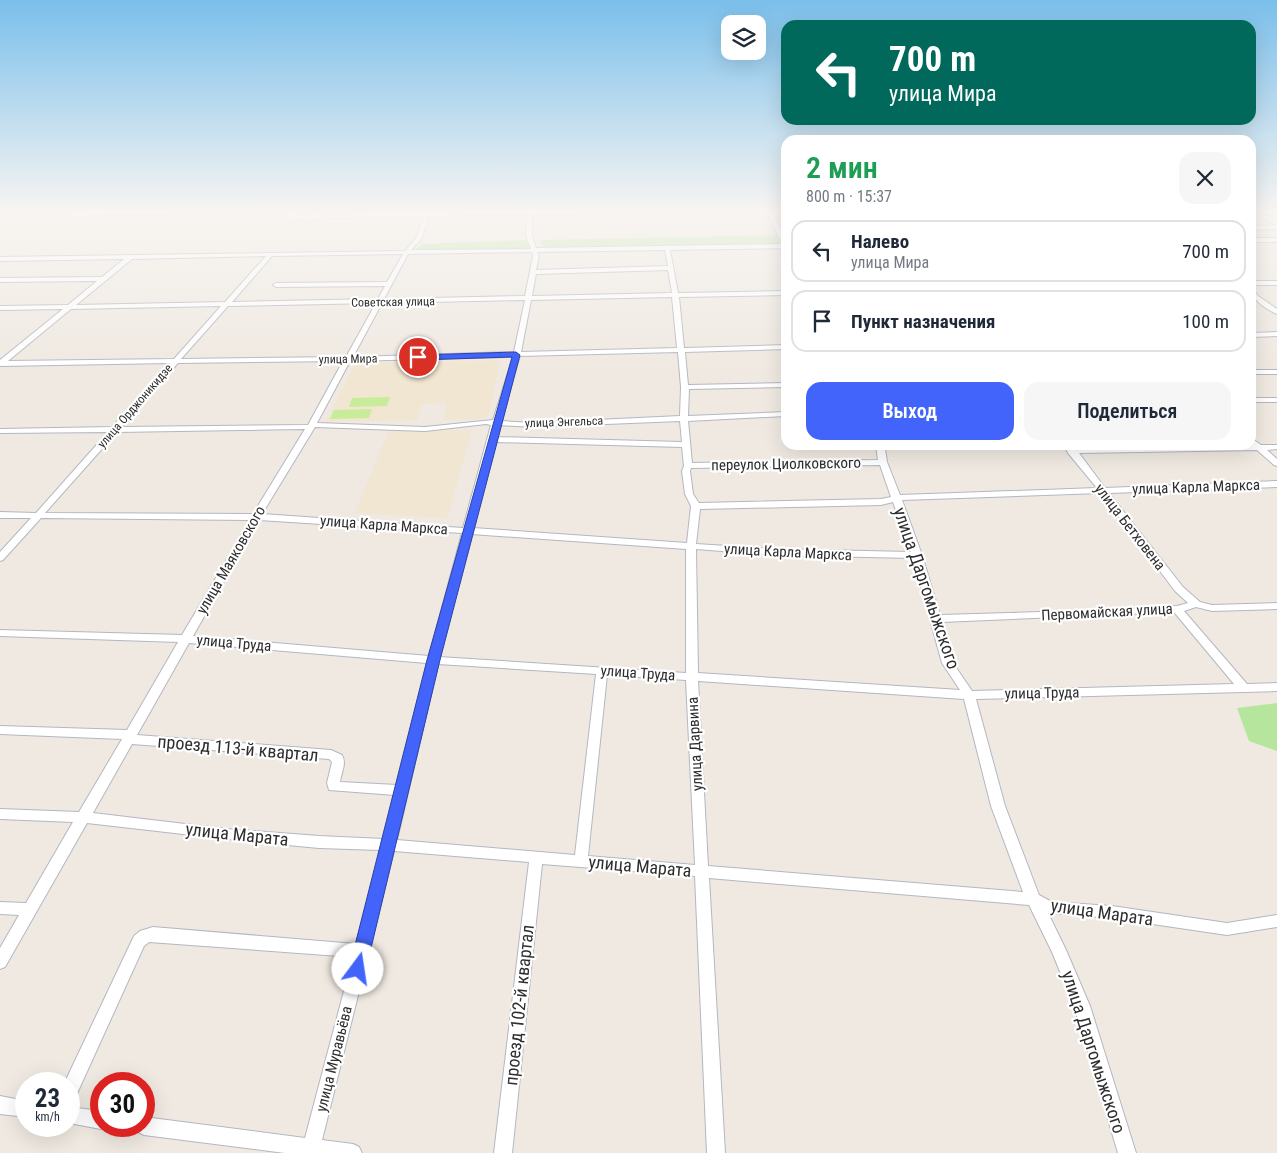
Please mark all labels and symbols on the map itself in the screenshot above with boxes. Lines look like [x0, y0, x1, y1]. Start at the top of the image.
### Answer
street label: Советская улица [351, 294, 435, 310]
pin [397, 336, 439, 378]
street label: улица Мира [319, 351, 378, 367]
street label: улица Орджоникидзе [95, 361, 176, 451]
street label: улица Энгельса [525, 414, 604, 430]
street label: переулок Циолковского [711, 454, 861, 474]
street label: улица Карла Маркса [1132, 476, 1260, 498]
street label: улица Бетховена [1091, 480, 1169, 574]
street label: улица Маяковского [193, 503, 269, 617]
street label: улица Даргомыжского [889, 504, 965, 672]
street label: улица Карла Маркса [320, 512, 448, 538]
street label: улица Карла Маркса [724, 540, 852, 564]
street label: Первомайская улица [1041, 600, 1173, 624]
street label: улица Труда [196, 631, 272, 655]
street label: улица Труда [600, 661, 676, 685]
street label: улица Труда [1004, 683, 1080, 703]
street label: улица Дарвина [684, 696, 706, 792]
street label: проезд 113-й квартал [157, 730, 319, 766]
street label: улица Марата [184, 818, 290, 850]
street label: улица Марата [588, 851, 692, 881]
street label: улица Марата [1049, 894, 1155, 930]
street label: проезд 102-й квартал [500, 924, 538, 1086]
position arrow [331, 942, 383, 994]
street label: улица Даргомыжского [1058, 968, 1130, 1136]
street label: улица Муравьёва [312, 1004, 356, 1114]
speed limit sign: 30 [90, 1072, 155, 1137]

